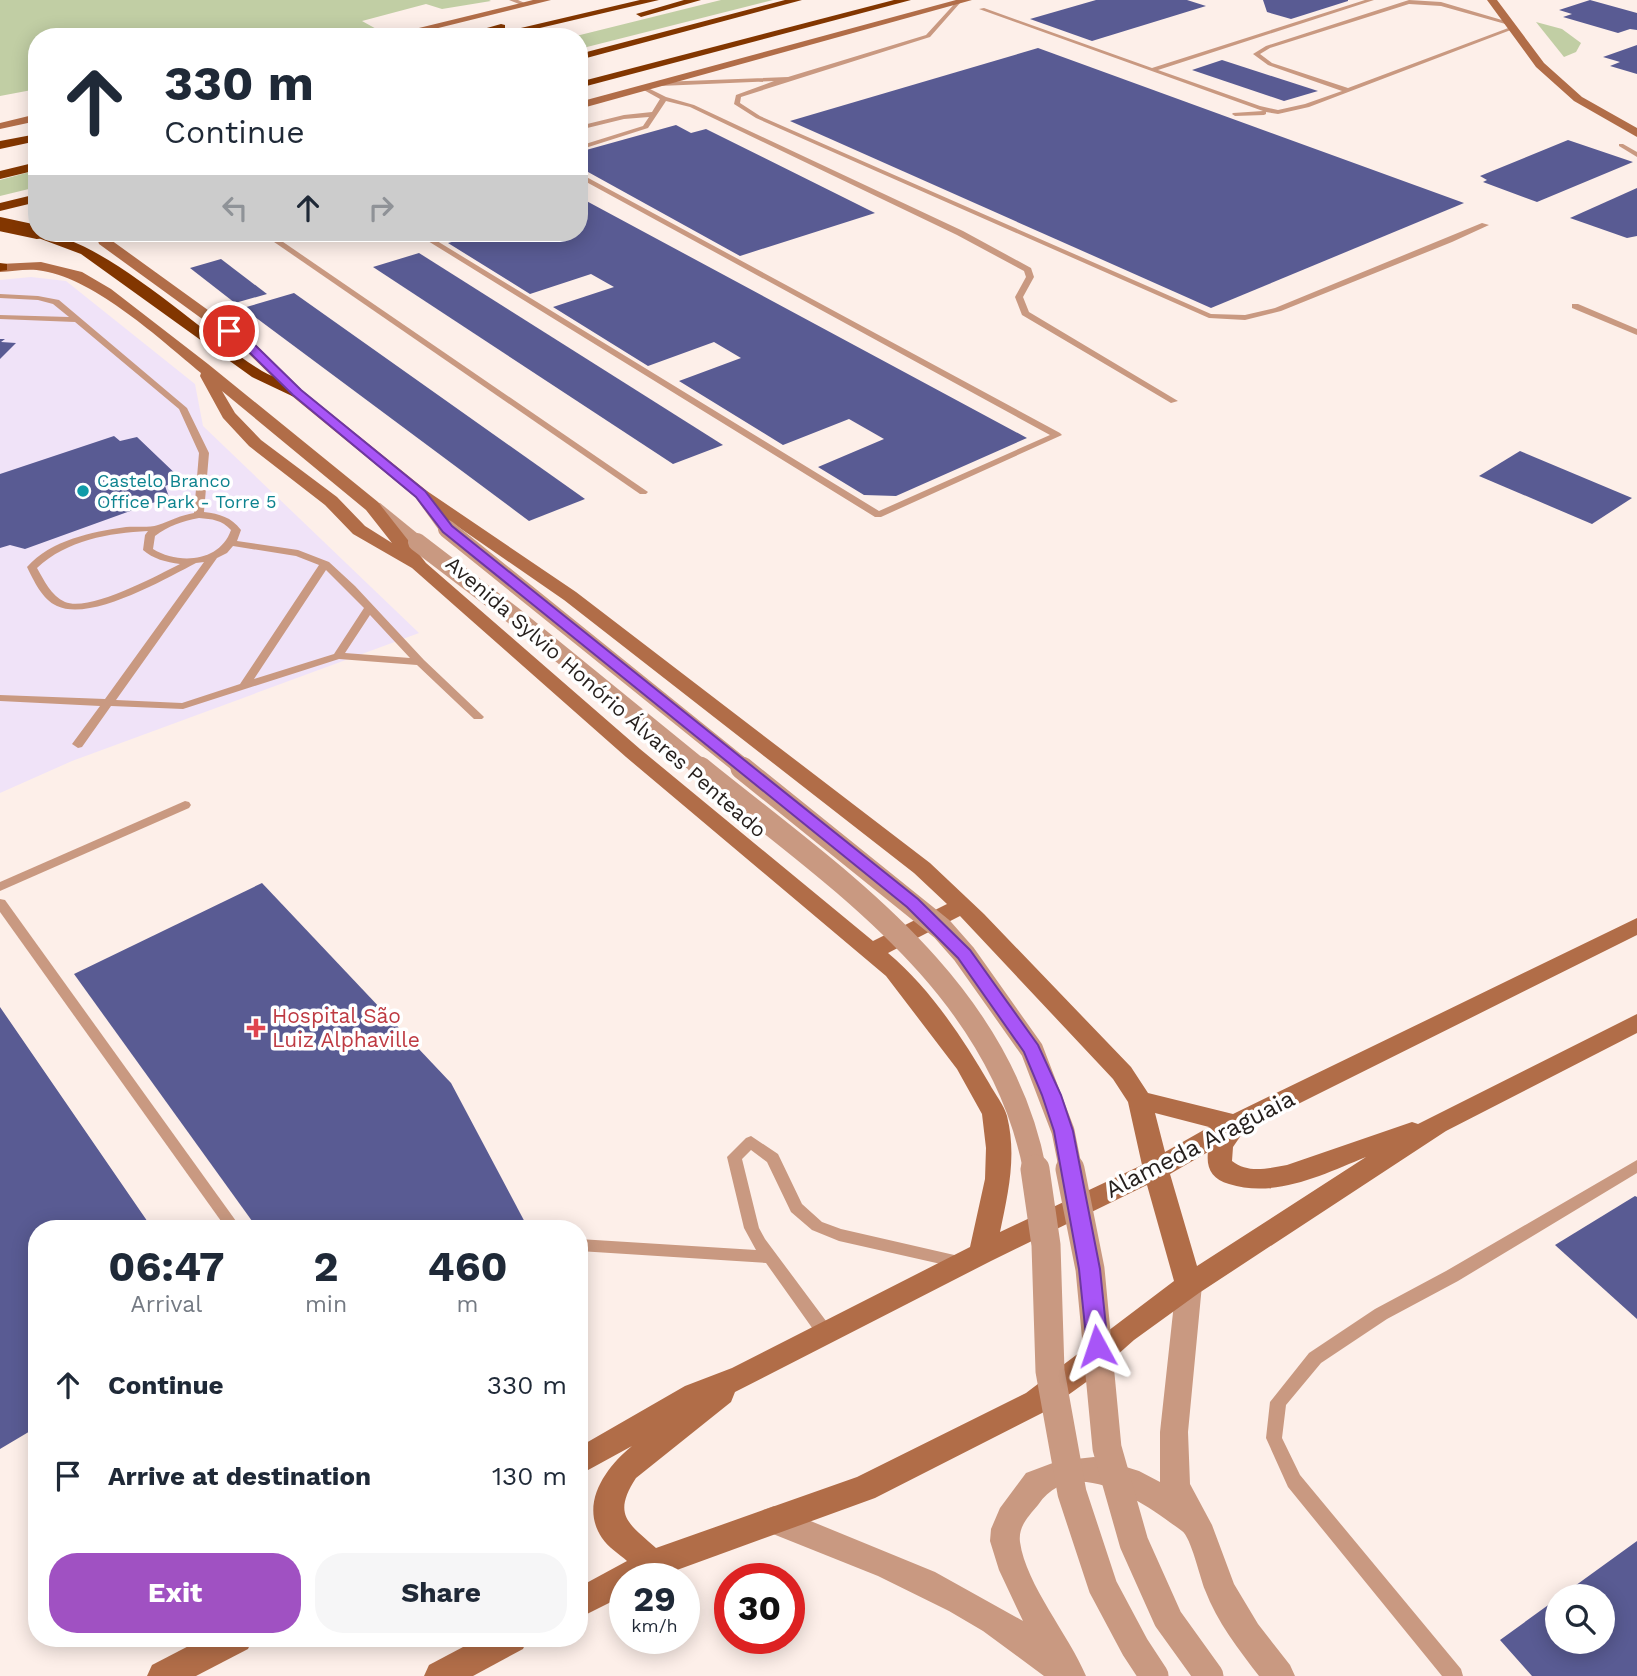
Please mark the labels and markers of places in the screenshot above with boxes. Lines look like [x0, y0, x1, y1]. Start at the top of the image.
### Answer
pin [199, 301, 259, 361]
place label: Castelo Branco Office Park - Torre 5 [97, 470, 276, 512]
marker: Castelo Branco Office Park - Torre 5 [75, 483, 91, 499]
place label: Hospital São Luiz Alphaville [272, 1003, 420, 1052]
marker: Hospital São Luiz Alphaville [246, 1018, 266, 1038]

